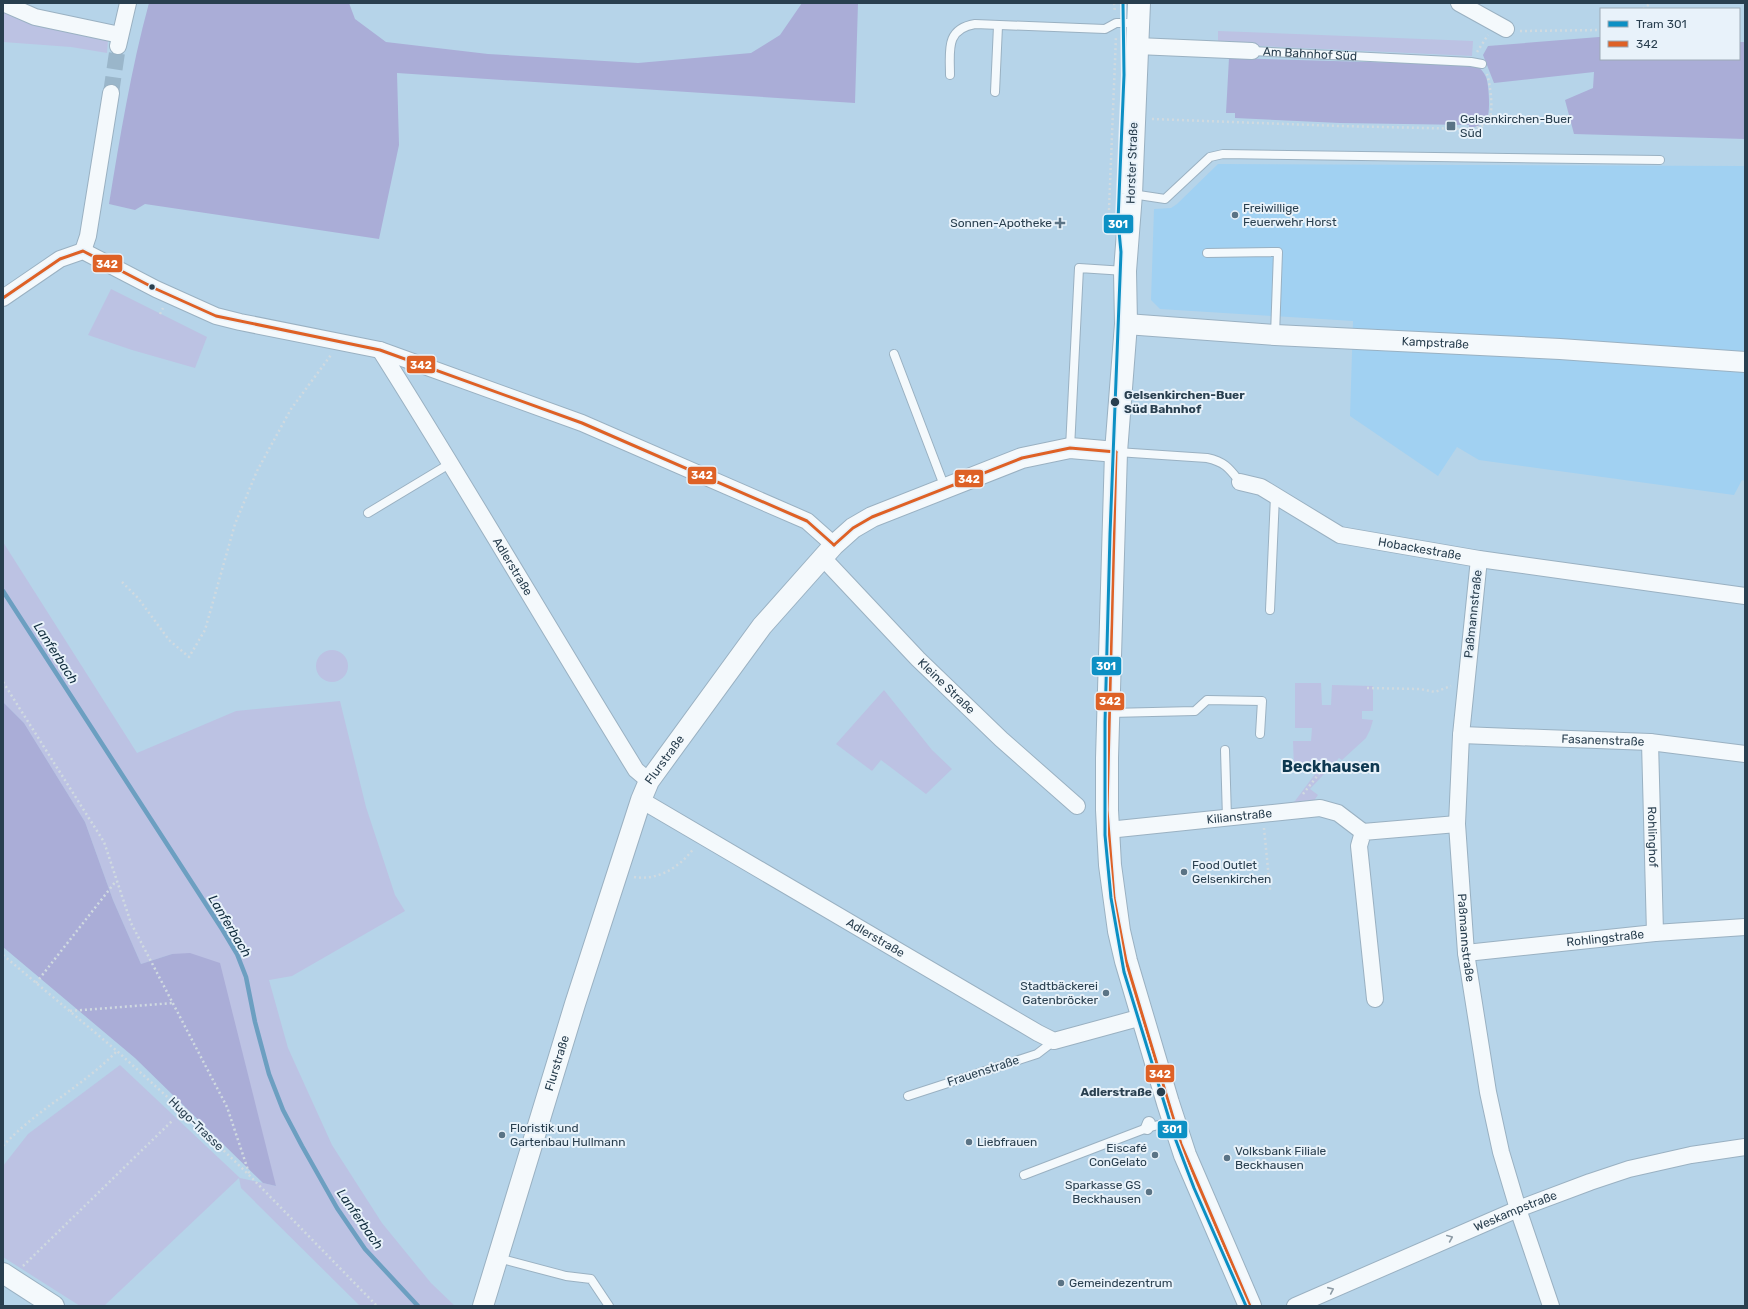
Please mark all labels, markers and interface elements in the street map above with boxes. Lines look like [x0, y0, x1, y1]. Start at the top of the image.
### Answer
legend [1600, 8, 1740, 60]
text: Tram 301 [1636, 17, 1687, 31]
text: 342 [1636, 37, 1658, 51]
street label: Am Bahnhof Süd [1263, 45, 1357, 63]
place label: Gelsenkirchen-Buer Süd [1460, 112, 1572, 140]
marker: Gelsenkirchen-Buer Süd [1445, 120, 1457, 132]
street label: Horster Straße [1124, 122, 1140, 204]
place label: Freiwillige Feuerwehr Horst [1243, 201, 1337, 229]
marker: Freiwillige Feuerwehr Horst [1230, 210, 1240, 220]
line badge: 301 [1103, 214, 1134, 234]
place label: Sonnen-Apotheke [950, 216, 1052, 230]
marker: Sonnen-Apotheke [1055, 218, 1065, 228]
text: 301 [1108, 218, 1128, 231]
line badge: 342 [92, 254, 123, 273]
text: 342 [96, 258, 118, 271]
unlabelled marker [147, 282, 157, 292]
street label: Kampstraße [1401, 334, 1470, 352]
line badge: 342 [406, 355, 436, 374]
text: 342 [410, 359, 432, 372]
place label: Gelsenkirchen-Buer Süd Bahnhof [1124, 388, 1245, 416]
marker: Gelsenkirchen-Buer Süd Bahnhof [1109, 396, 1121, 408]
line badge: 342 [687, 466, 717, 485]
text: 342 [691, 469, 713, 482]
line badge: 342 [954, 469, 984, 488]
text: 342 [958, 473, 980, 486]
street label: Adlerstraße [490, 535, 536, 598]
street label: Hobackestraße [1377, 535, 1463, 563]
street label: Paßmannstraße [1461, 569, 1485, 659]
water label: Lanferbach [31, 620, 81, 687]
street label: Kleine Straße [915, 656, 978, 717]
line badge: 301 [1091, 656, 1122, 676]
text: 301 [1096, 660, 1116, 673]
line badge: 342 [1095, 692, 1125, 711]
text: 342 [1099, 695, 1121, 708]
street label: Flurstraße [642, 732, 687, 787]
street label: Fasanenstraße [1561, 732, 1645, 749]
district label: Beckhausen [1282, 757, 1380, 776]
street label: Kilianstraße [1206, 806, 1273, 827]
street label: Rohlinghof [1645, 806, 1660, 868]
place label: Food Outlet Gelsenkirchen [1192, 858, 1271, 886]
marker: Food Outlet Gelsenkirchen [1179, 867, 1189, 877]
water label: Lanferbach [206, 892, 255, 960]
street label: Paßmannstraße [1455, 893, 1478, 983]
street label: Adlerstraße [844, 915, 907, 960]
street label: Rohlingstraße [1566, 927, 1645, 949]
place label: Stadtbäckerei Gatenbröcker [1020, 979, 1098, 1007]
marker: Stadtbäckerei Gatenbröcker [1101, 988, 1111, 998]
street label: Flurstraße [542, 1033, 572, 1093]
street label: Frauenstraße [945, 1053, 1021, 1089]
line badge: 342 [1145, 1064, 1175, 1083]
text: 342 [1149, 1068, 1171, 1081]
place label: Adlerstraße [1080, 1085, 1152, 1099]
marker: Adlerstraße [1155, 1086, 1167, 1098]
street label: Hugo-Trasse [166, 1094, 227, 1154]
line badge: 301 [1157, 1120, 1188, 1139]
place label: Floristik und Gartenbau Hullmann [510, 1121, 625, 1149]
text: 301 [1162, 1123, 1182, 1136]
marker: Floristik und Gartenbau Hullmann [497, 1130, 507, 1140]
place label: Liebfrauen [977, 1135, 1037, 1149]
marker: Liebfrauen [964, 1137, 974, 1147]
place label: Eiscafé ConGelato [1089, 1141, 1147, 1169]
place label: Volksbank Filiale Beckhausen [1235, 1144, 1327, 1172]
marker: Eiscafé ConGelato [1150, 1150, 1160, 1160]
marker: Volksbank Filiale Beckhausen [1222, 1153, 1232, 1163]
place label: Sparkasse GS Beckhausen [1065, 1178, 1141, 1206]
water label: Lanferbach [334, 1186, 386, 1252]
marker: Sparkasse GS Beckhausen [1144, 1187, 1154, 1197]
street label: Weskampstraße [1472, 1188, 1559, 1234]
one-way arrow [1446, 1235, 1453, 1243]
place label: Gemeindezentrum [1069, 1276, 1172, 1290]
marker: Gemeindezentrum [1056, 1278, 1066, 1288]
one-way arrow [1326, 1287, 1334, 1295]

